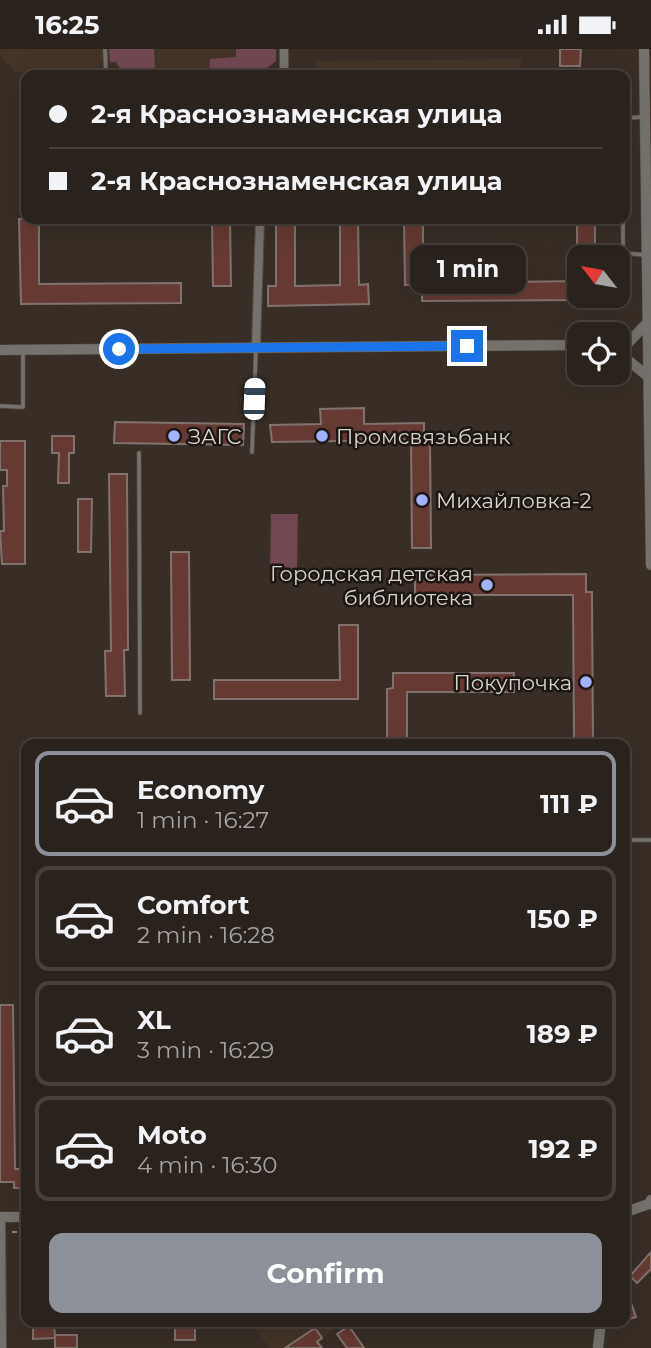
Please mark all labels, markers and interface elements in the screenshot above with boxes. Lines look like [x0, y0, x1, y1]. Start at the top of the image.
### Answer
text: 16:25 [35, 9, 99, 41]
text: 2-я Краснознаменская улица [91, 98, 502, 130]
text: 2-я Краснознаменская улица [91, 165, 502, 197]
callout: 1 min [409, 245, 525, 293]
north arrow [567, 245, 630, 308]
map controls [567, 245, 630, 385]
text: 1 min [437, 255, 499, 283]
button: locate [567, 322, 630, 385]
route end [451, 330, 483, 362]
route start [103, 333, 135, 365]
car [243, 378, 266, 420]
place label: ЗАГС [188, 424, 242, 449]
place label: Промсвязьбанк [336, 424, 510, 449]
marker: ЗАГС [166, 428, 182, 444]
marker: Промсвязьбанк [314, 428, 330, 444]
place label: Михайловка-2 [436, 488, 592, 513]
marker: Михайловка-2 [414, 492, 430, 508]
place label: Городская детская библиотека [270, 561, 473, 610]
marker: Городская детская библиотека [479, 577, 495, 593]
place label: Покупочка [453, 670, 572, 695]
marker: Покупочка [578, 674, 594, 690]
icon: car [53, 772, 116, 835]
text: Economy [137, 774, 264, 806]
text: 111 ₽ [540, 788, 598, 820]
text: 1 min · 16:27 [137, 806, 269, 834]
icon: car [53, 887, 116, 950]
text: Comfort [137, 889, 249, 921]
text: 150 ₽ [527, 903, 598, 935]
text: 2 min · 16:28 [137, 921, 275, 949]
icon: car [53, 1002, 116, 1065]
text: XL [137, 1004, 171, 1036]
text: 189 ₽ [527, 1018, 598, 1050]
text: 3 min · 16:29 [137, 1036, 274, 1064]
icon: car [53, 1117, 116, 1180]
text: Moto [137, 1119, 207, 1151]
text: 192 ₽ [528, 1133, 598, 1165]
text: 4 min · 16:30 [137, 1151, 278, 1179]
button: Confirm [49, 1233, 602, 1313]

